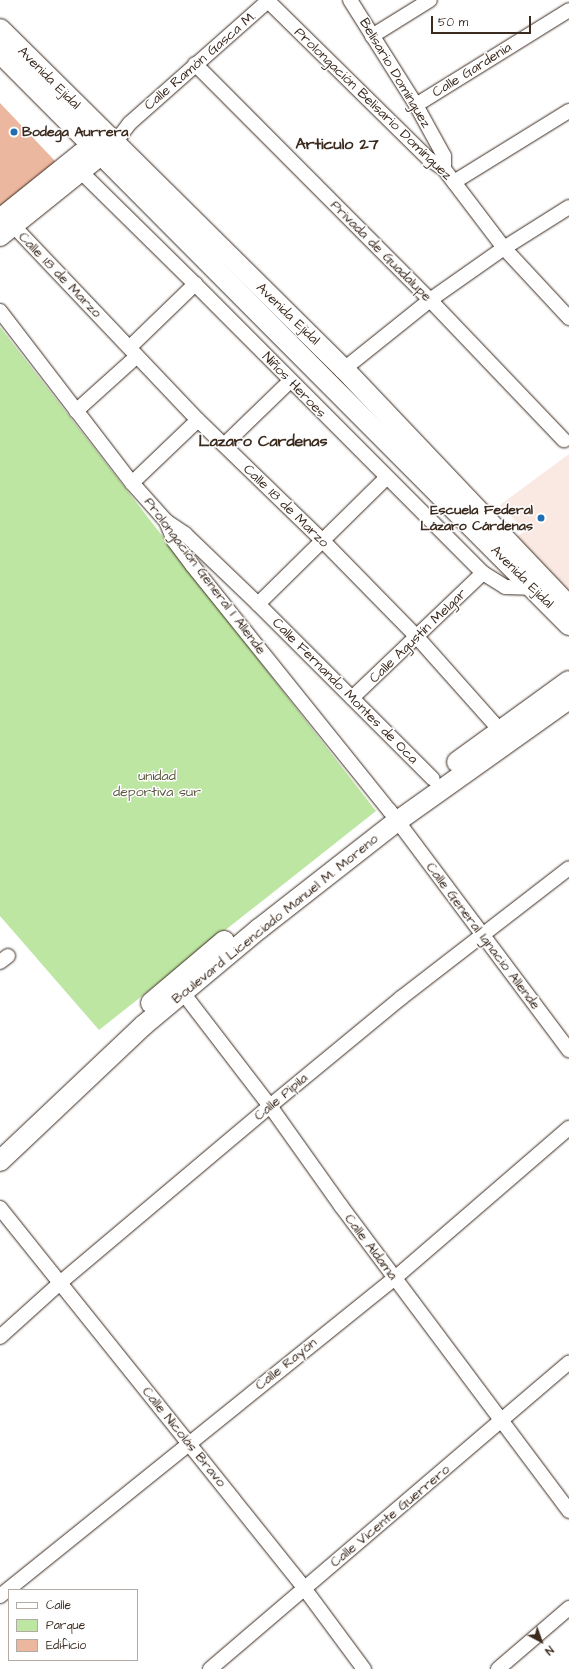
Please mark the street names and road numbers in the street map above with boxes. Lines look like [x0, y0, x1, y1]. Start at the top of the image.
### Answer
street label: Calle Ramón Gasca M. [141, 8, 259, 114]
street label: Belisario Domínguez [356, 15, 434, 131]
street label: Prolongación Belisario Domínguez [291, 24, 455, 184]
street label: Calle Gardenia [429, 39, 515, 101]
street label: Avenida Ejidal [14, 43, 84, 113]
street label: Privada de Guadalupe [327, 197, 435, 305]
street label: Calle 18 de Marzo [15, 229, 105, 321]
street label: Avenida Ejidal [253, 279, 323, 349]
street label: Niños Heroes [259, 349, 329, 421]
street label: Calle 18 de Marzo [240, 461, 332, 551]
street label: Prolongación General I Allende [140, 494, 270, 658]
street label: Avenida Ejidal [487, 542, 557, 612]
street label: Calle Agustín Melgar [366, 585, 470, 687]
street label: Calle Fernando Montes de Oca [269, 615, 421, 767]
street label: Boulevard Licenciado Manuel M. Moreno [168, 830, 382, 1008]
street label: Calle General Ignacio Allende [422, 859, 544, 1013]
street label: Calle Pípila [251, 1070, 311, 1124]
street label: Calle Aldama [341, 1211, 401, 1283]
street label: Calle Rayón [252, 1334, 320, 1394]
street label: Calle Nicolás Bravo [138, 1383, 230, 1491]
street label: Calle Vicente Guerrero [327, 1461, 453, 1571]

